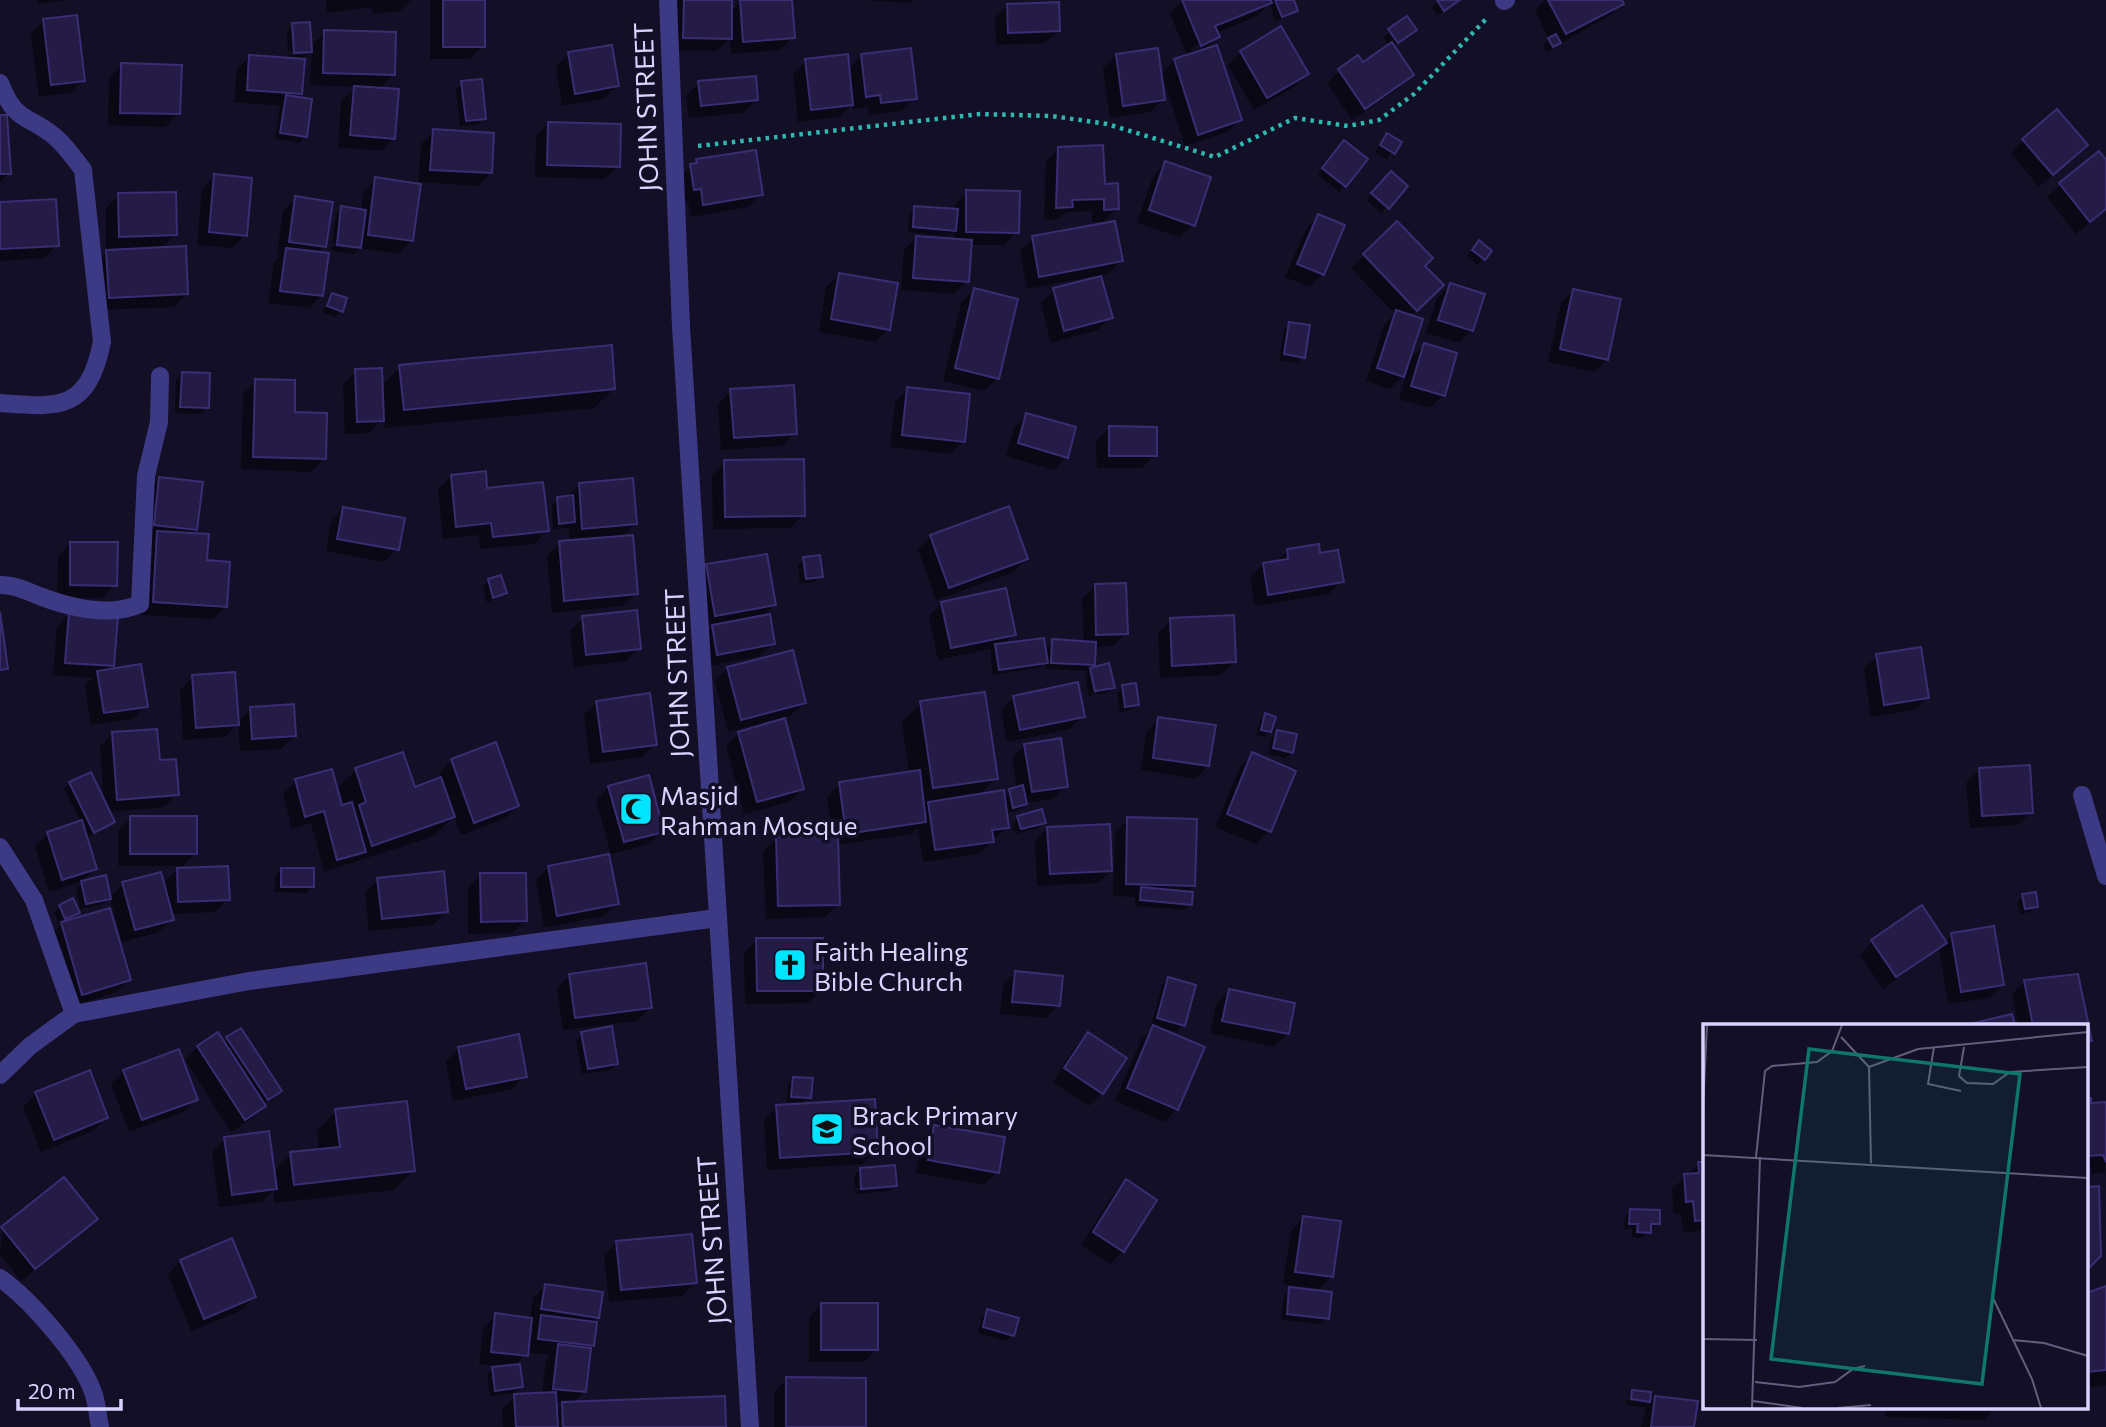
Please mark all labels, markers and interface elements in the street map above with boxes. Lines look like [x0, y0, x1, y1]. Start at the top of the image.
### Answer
street label: JOHN STREET [627, 22, 663, 192]
street label: JOHN STREET [658, 588, 694, 758]
place label: Masjid Rahman Mosque [660, 779, 857, 840]
mosque icon: Masjid Rahman Mosque [617, 790, 655, 828]
place label: Faith Healing Bible Church [814, 935, 968, 996]
church icon: Faith Healing Bible Church [771, 946, 809, 984]
inset map [1703, 1024, 2088, 1410]
place label: Brack Primary School [852, 1099, 1018, 1160]
school or university icon: Brack Primary School [808, 1110, 846, 1148]
street label: JOHN STREET [690, 1154, 732, 1326]
scale bar [18, 1368, 121, 1412]
text: 20 m [28, 1378, 76, 1403]

